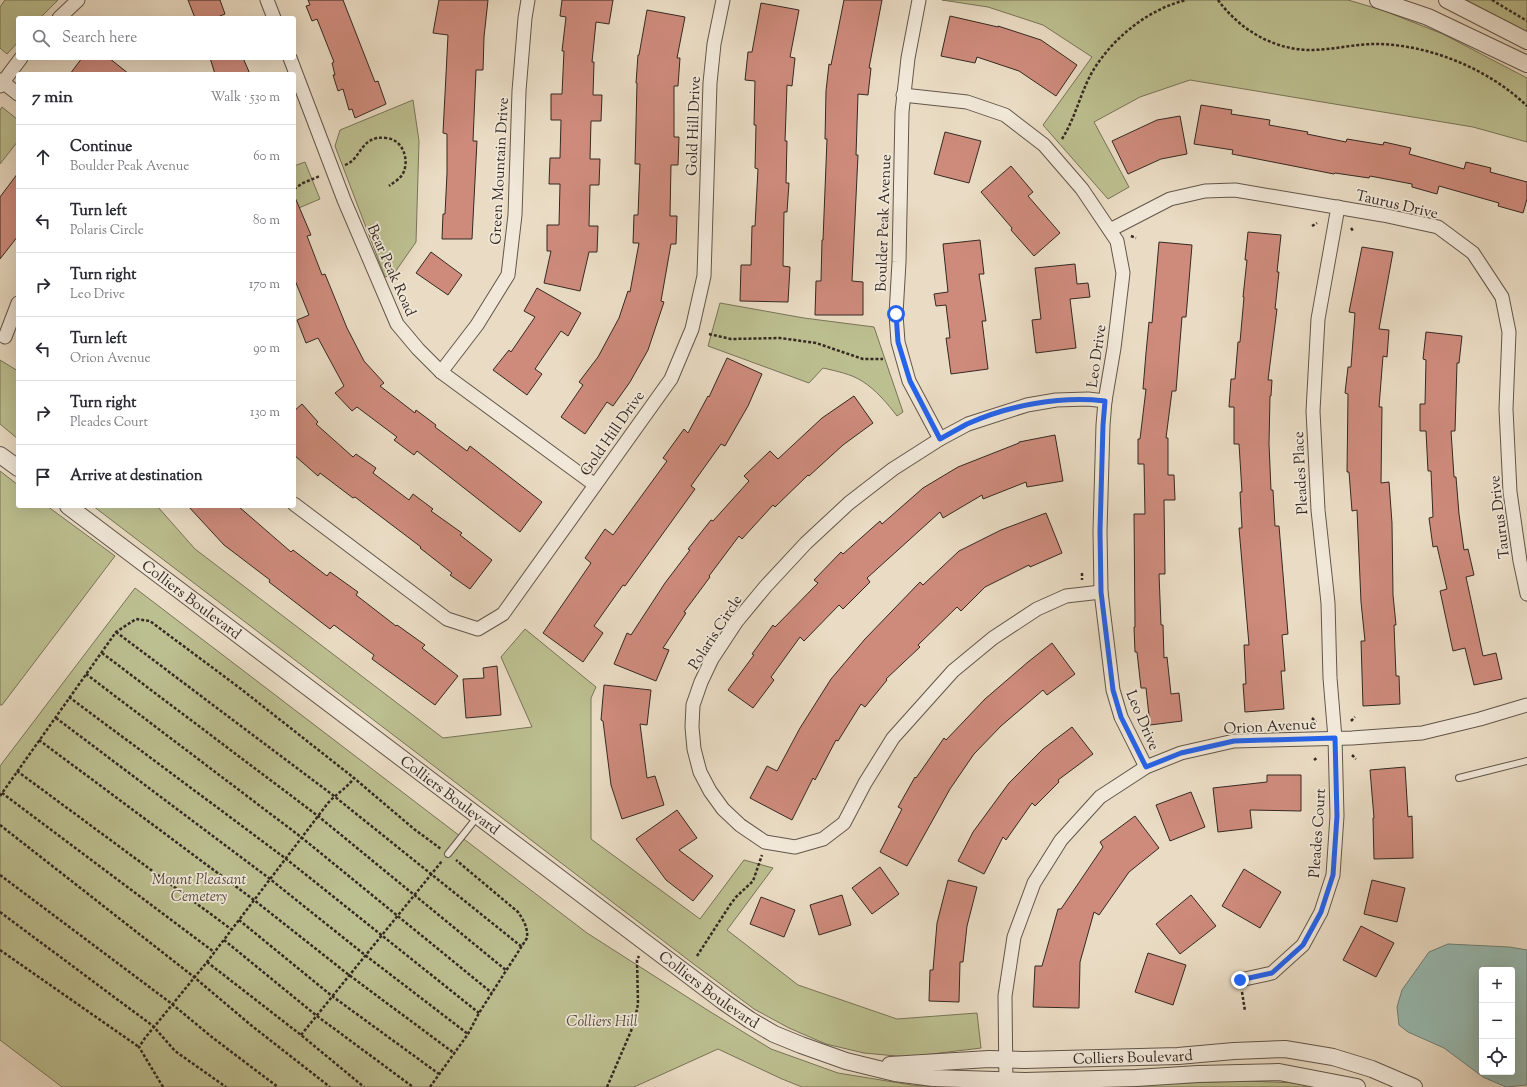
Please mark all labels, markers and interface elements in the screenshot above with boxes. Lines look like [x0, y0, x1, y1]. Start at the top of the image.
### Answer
search box [16, 16, 296, 60]
icon: search [30, 27, 52, 49]
text: Search here [62, 28, 137, 49]
street label: Gold Hill Drive [682, 76, 707, 176]
text: 7 min [32, 86, 73, 110]
text: Walk · 530 m [211, 89, 280, 107]
street label: Green Mountain Drive [486, 97, 515, 245]
text: Continue [70, 137, 132, 158]
icon: ahead [32, 146, 54, 168]
text: 60 m [253, 148, 280, 166]
street label: Boulder Peak Avenue [872, 154, 897, 292]
text: Boulder Peak Avenue [70, 158, 189, 176]
street label: Taurus Drive [1353, 186, 1440, 225]
text: Turn left [70, 201, 127, 222]
icon: left [32, 210, 54, 232]
text: 80 m [253, 212, 280, 230]
street label: Bear Peak Road [361, 221, 421, 320]
text: Polaris Circle [70, 222, 144, 240]
text: Turn right [70, 265, 136, 286]
icon: right [32, 274, 54, 296]
text: 170 m [249, 276, 280, 294]
text: Leo Drive [70, 286, 125, 304]
route start [887, 305, 905, 323]
street label: Leo Drive [1083, 323, 1112, 389]
text: Turn left [70, 329, 127, 350]
icon: left [32, 338, 54, 360]
text: 90 m [253, 340, 280, 358]
text: Orion Avenue [70, 350, 151, 368]
street label: Gold Hill Drive [576, 387, 650, 481]
text: Turn right [70, 393, 136, 414]
icon: right [32, 402, 54, 424]
text: 130 m [250, 404, 280, 422]
text: Pleades Court [70, 414, 148, 432]
street label: Pleades Place [1289, 431, 1314, 515]
icon: arrive [32, 466, 54, 488]
text: Arrive at destination [70, 466, 203, 487]
street label: Taurus Drive [1485, 474, 1516, 560]
street label: Colliers Boulevard [137, 556, 245, 646]
street label: Polaris Circle [684, 591, 748, 674]
street label: Leo Drive [1120, 687, 1164, 754]
street label: Orion Avenue [1223, 715, 1317, 740]
street label: Colliers Boulevard [395, 752, 504, 841]
street label: Pleades Court [1305, 788, 1332, 879]
park label: Mount Pleasant Cemetery [152, 870, 247, 908]
street label: Colliers Boulevard [653, 947, 763, 1035]
map controls [1479, 967, 1515, 1075]
button: + [1479, 967, 1515, 1003]
route end [1231, 971, 1249, 989]
button: − [1479, 1003, 1515, 1039]
park label: Colliers Hill [566, 1012, 638, 1033]
button: locate [1479, 1039, 1515, 1075]
street label: Colliers Boulevard [1073, 1046, 1194, 1071]

